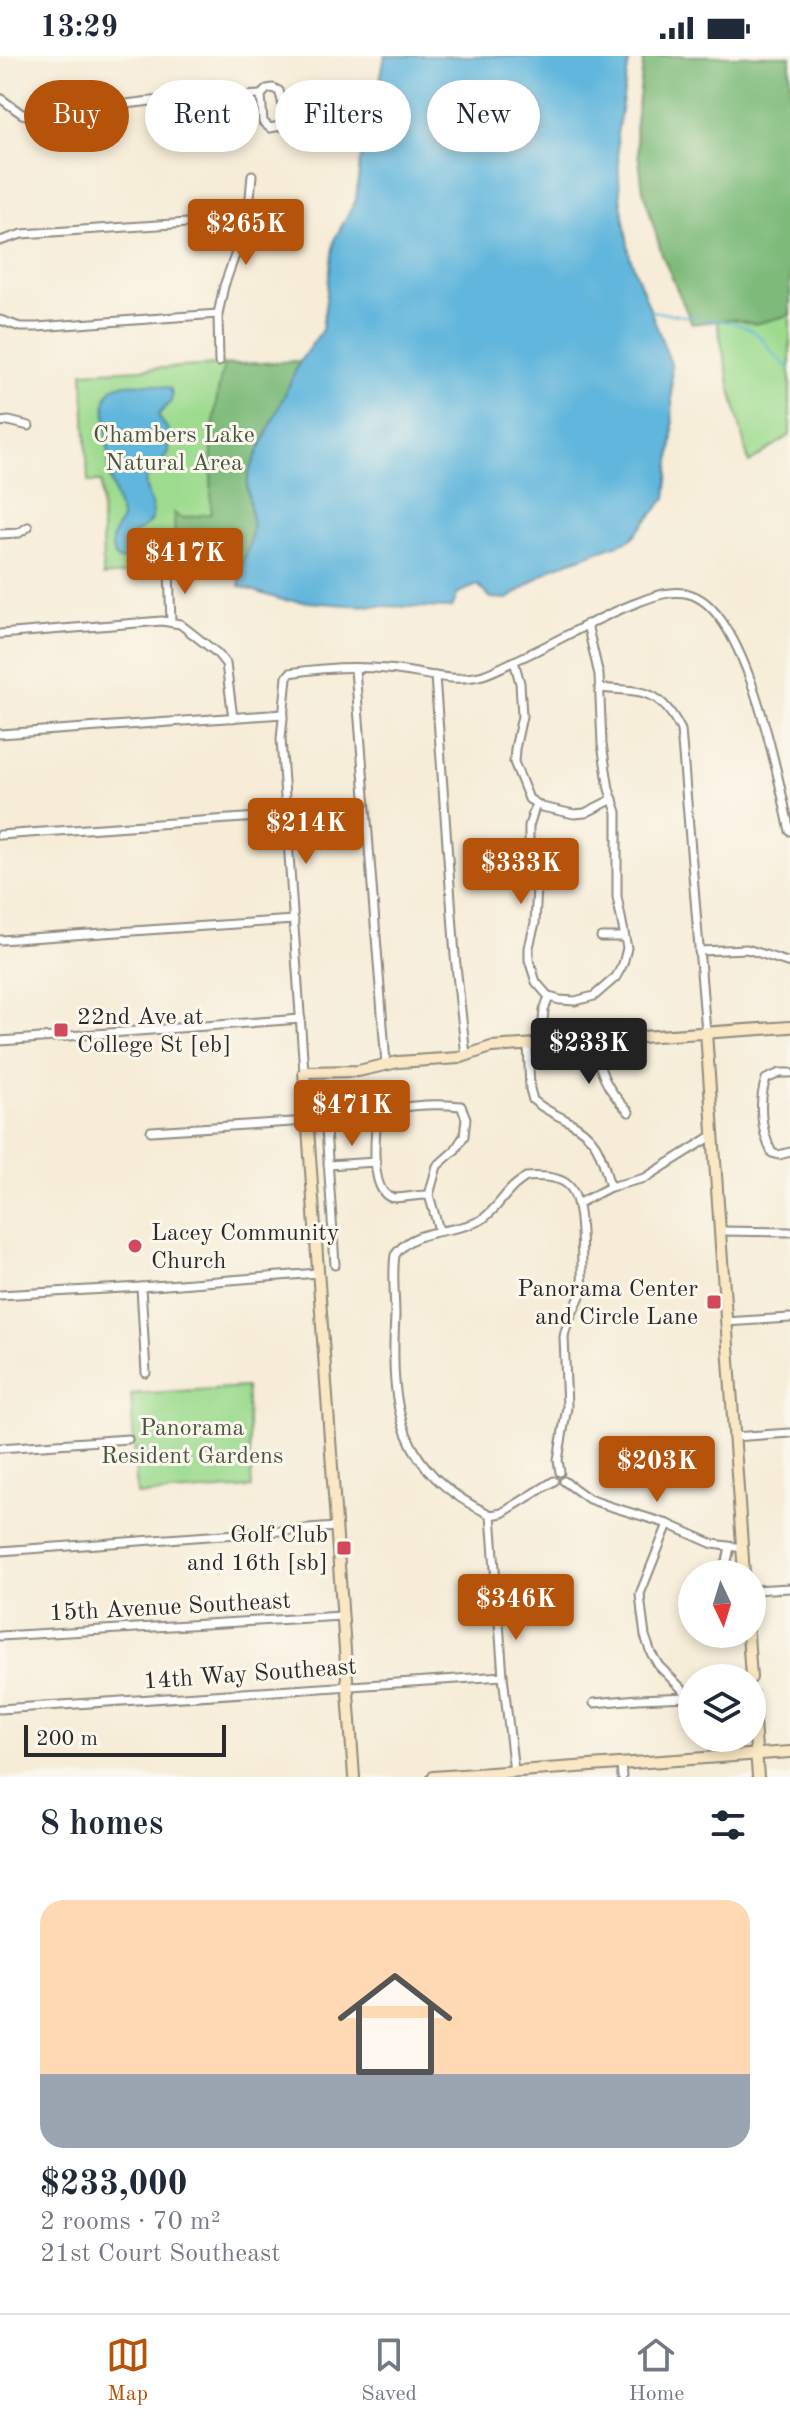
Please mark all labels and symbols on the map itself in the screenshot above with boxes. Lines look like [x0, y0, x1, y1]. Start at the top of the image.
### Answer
pin: $265K [190, 199, 302, 267]
park label: Chambers Lake Natural Area [93, 424, 255, 476]
pin: $417K [129, 528, 241, 596]
pin: $214K [250, 798, 362, 866]
pin: $333K [465, 838, 577, 906]
place label: 22nd Ave at College St [eb] [77, 1006, 231, 1058]
pin: $233K [533, 1018, 645, 1086]
marker: 22nd Ave at College St [eb] [52, 1021, 70, 1039]
pin: $471K [296, 1080, 408, 1148]
place label: Lacey Community Church [151, 1222, 340, 1274]
marker: Lacey Community Church [126, 1237, 144, 1255]
place label: Panorama Center and Circle Lane [517, 1278, 698, 1330]
marker: Panorama Center and Circle Lane [705, 1293, 723, 1311]
park label: Panorama Resident Gardens [101, 1417, 283, 1469]
pin: $203K [601, 1436, 713, 1504]
place label: Golf Club and 16th [sb] [187, 1524, 328, 1576]
marker: Golf Club and 16th [sb] [335, 1539, 353, 1557]
north arrow [678, 1560, 766, 1648]
pin: $346K [460, 1574, 572, 1642]
street label: 15th Avenue Southeast [49, 1590, 291, 1626]
street label: 14th Way Southeast [143, 1656, 357, 1694]
scale bar [24, 1721, 226, 1757]

